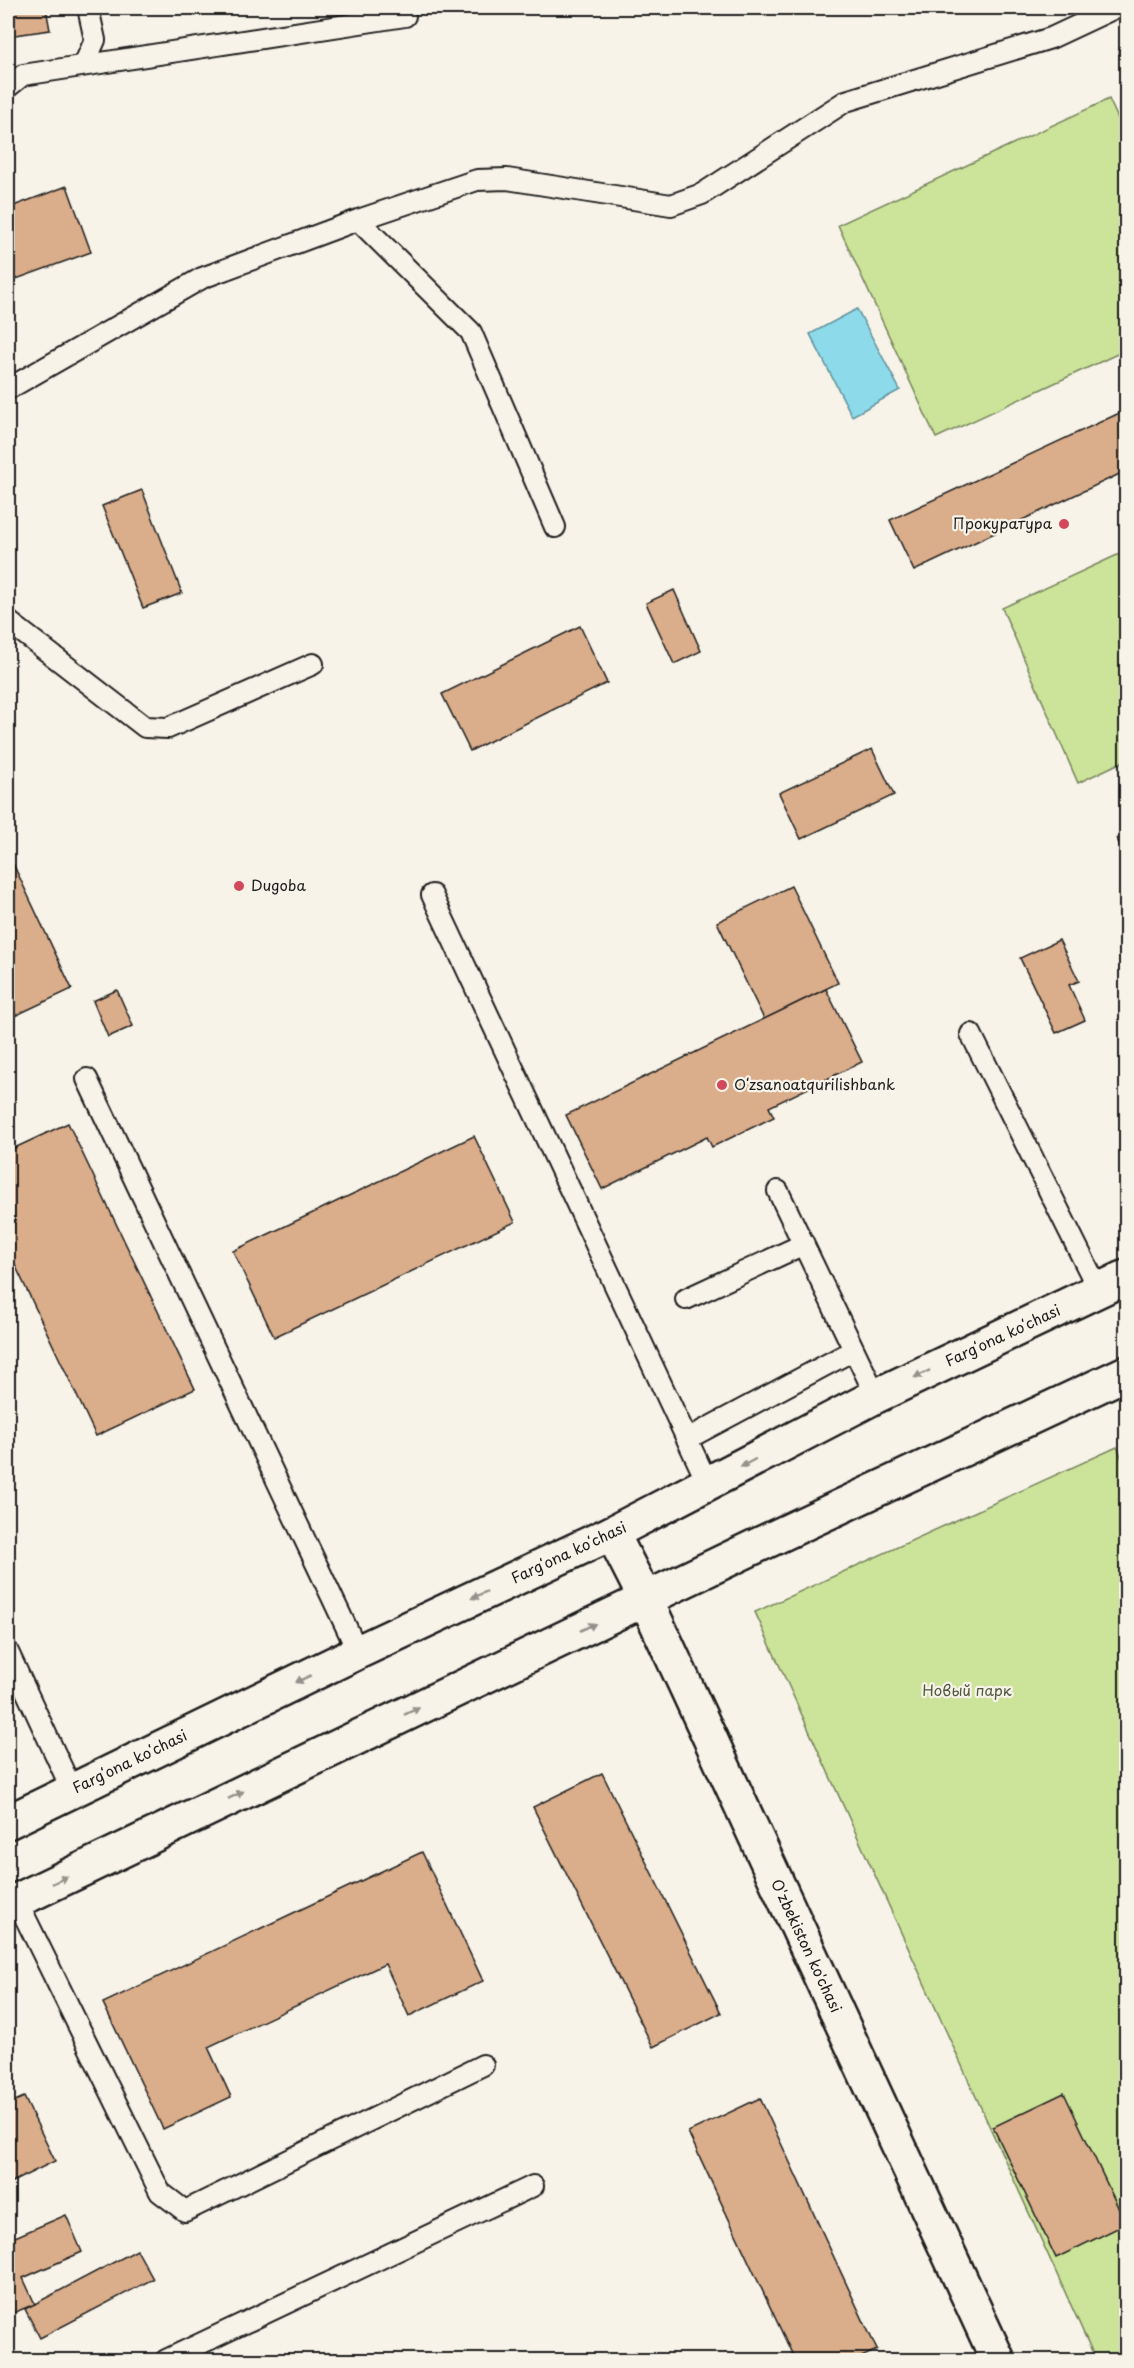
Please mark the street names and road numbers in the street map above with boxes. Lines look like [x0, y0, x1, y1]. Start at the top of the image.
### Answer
street label: Fargʻona koʻchasi [941, 1298, 1064, 1371]
street label: Fargʻona koʻchasi [507, 1515, 630, 1588]
street label: Fargʻona koʻchasi [68, 1723, 191, 1798]
street label: O'zbekiston ko'chasi [766, 1875, 848, 2016]

